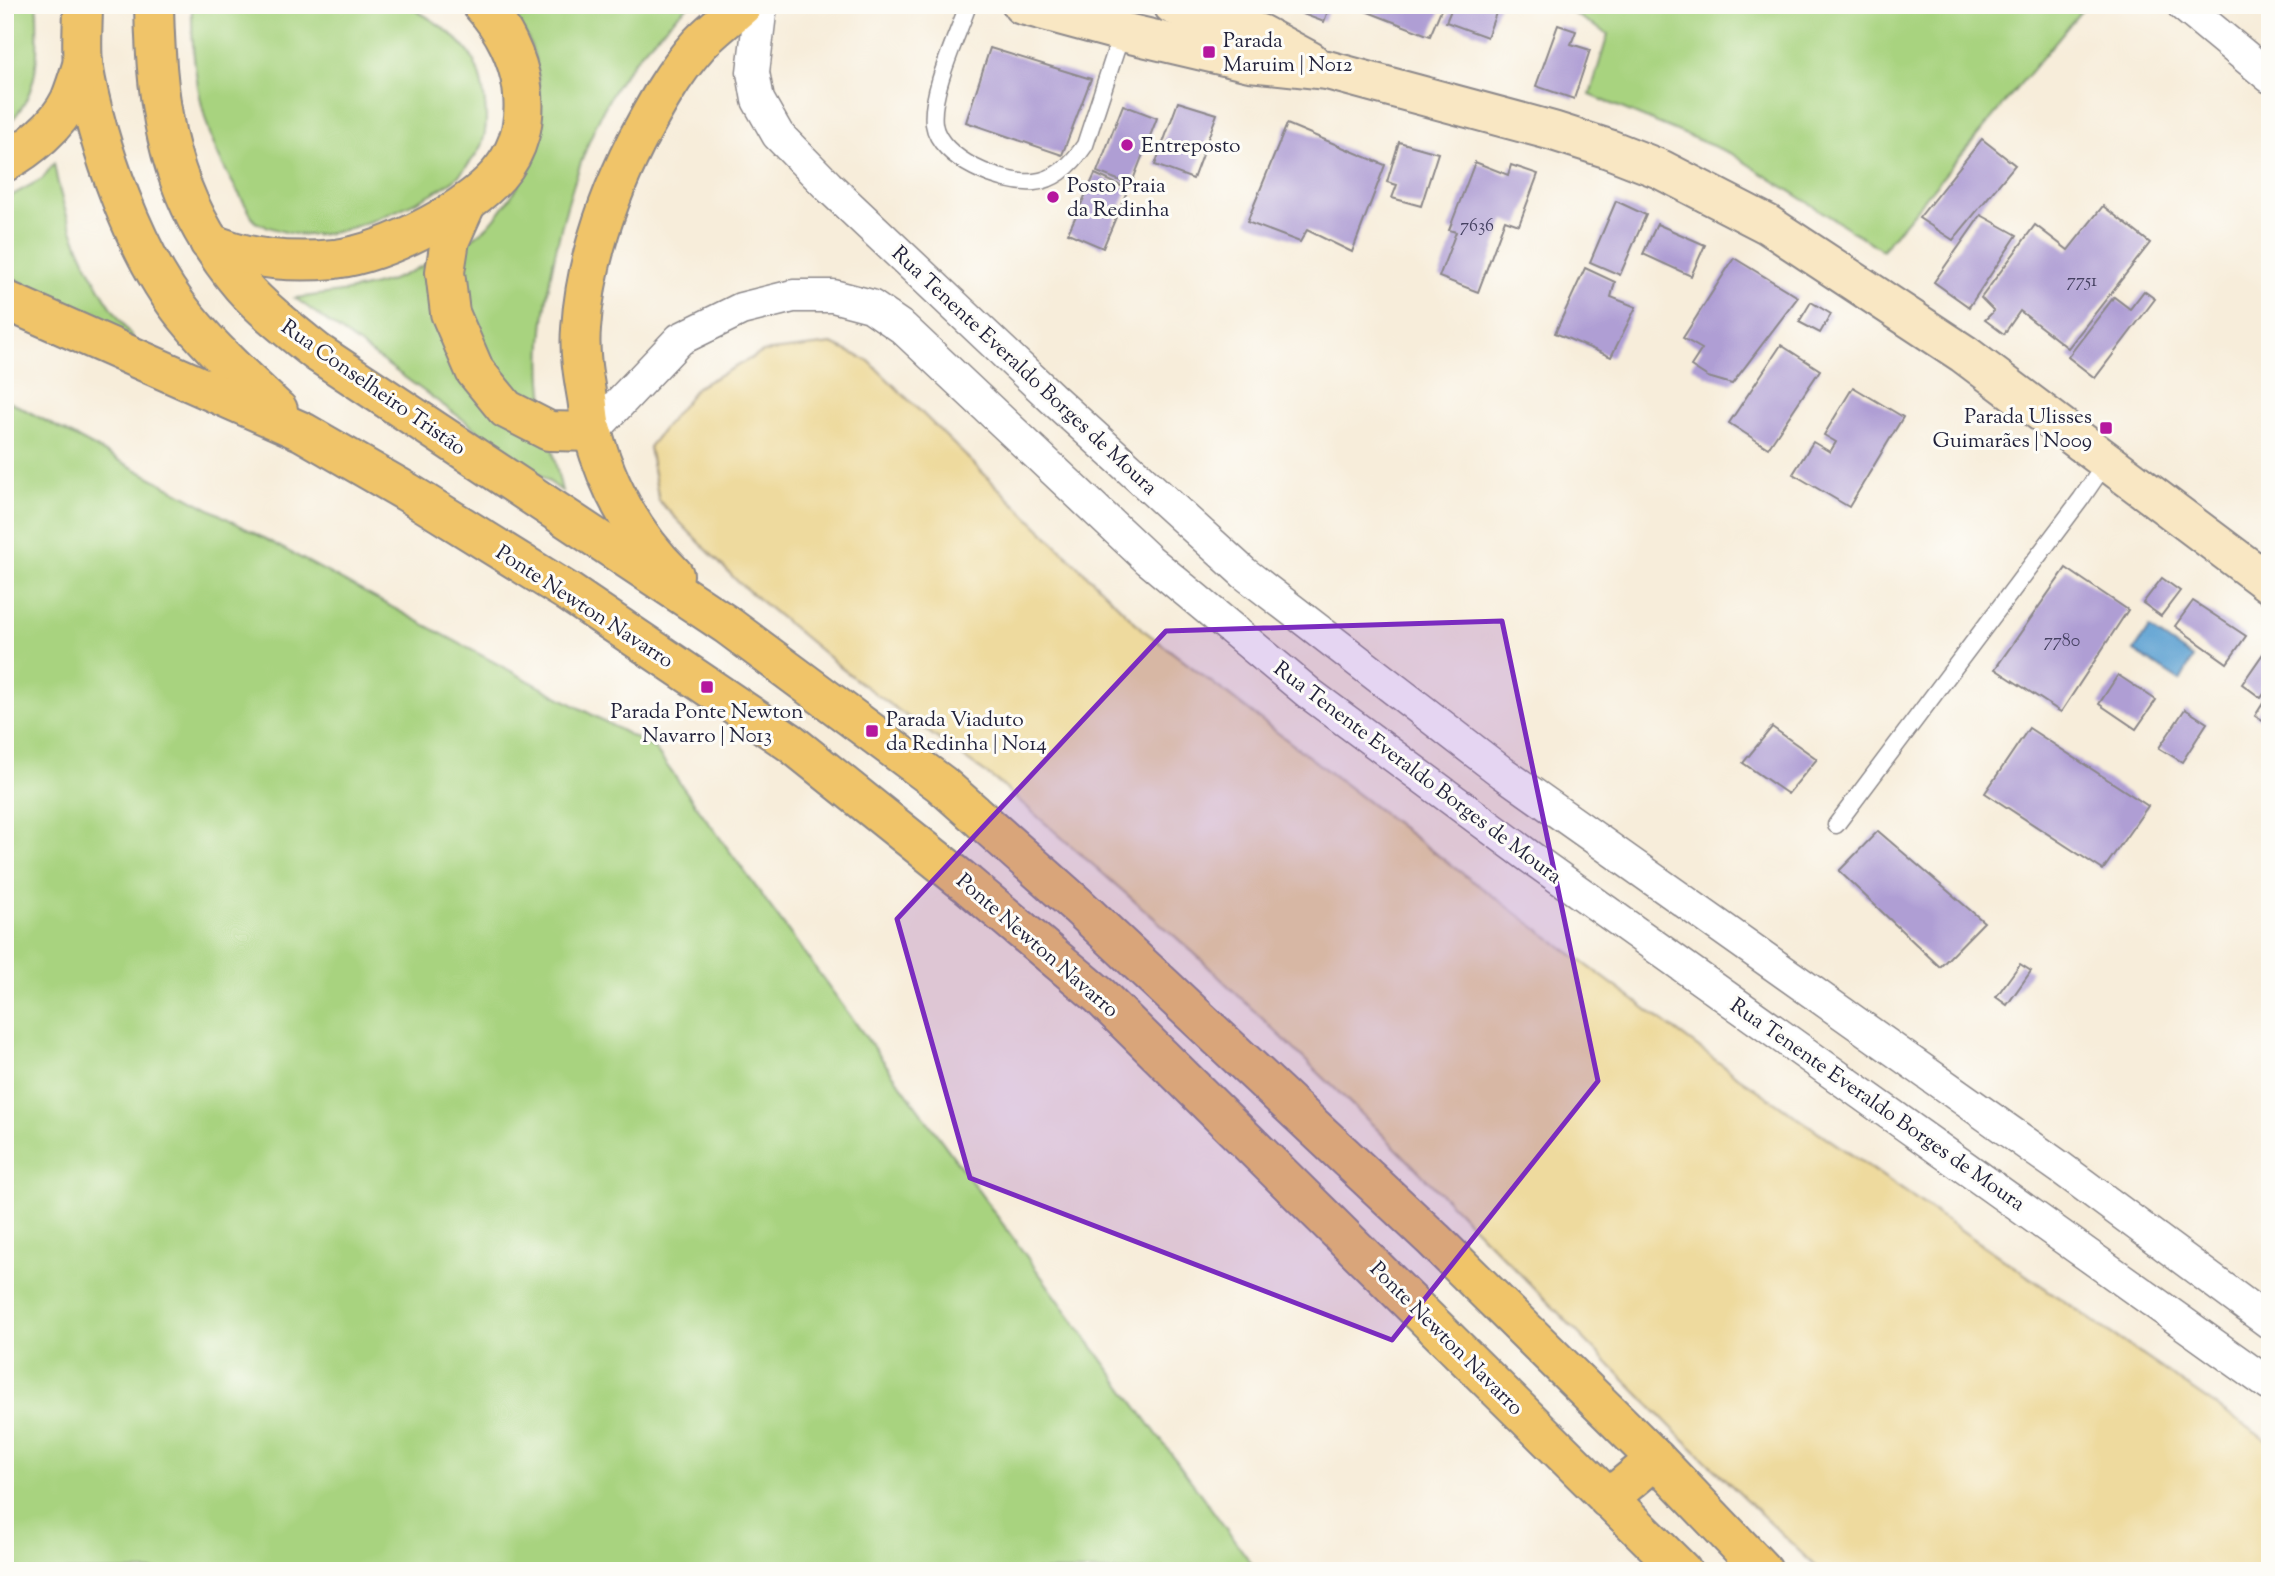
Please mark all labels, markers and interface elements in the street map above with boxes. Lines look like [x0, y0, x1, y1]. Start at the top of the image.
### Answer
place label: Parada Maruim | N012 [1223, 27, 1353, 81]
marker: Parada Maruim | N012 [1201, 44, 1217, 60]
place label: Entreposto [1141, 132, 1241, 162]
marker: Entreposto [1119, 137, 1135, 153]
place label: Posto Praia da Redinha [1067, 172, 1170, 226]
marker: Posto Praia da Redinha [1045, 189, 1061, 205]
house number: 7636 [1460, 214, 1494, 240]
street label: Rua Tenente Everaldo Borges de Moura [884, 240, 1164, 503]
house number: 7751 [2067, 269, 2097, 295]
street label: Rua Conselheiro Tristão [274, 313, 471, 464]
place label: Parada Ulisses Guimarães | N009 [1932, 403, 2092, 457]
marker: Parada Ulisses Guimarães | N009 [2098, 420, 2114, 436]
street label: Ponte Newton Navarro [489, 539, 679, 677]
house number: 7780 [2044, 629, 2080, 655]
street label: Rua Tenente Everaldo Borges de Moura [1266, 655, 1567, 892]
marker: Parada Ponte Newton Navarro | N013 [699, 679, 715, 695]
place label: Parada Ponte Newton Navarro | N013 [610, 698, 804, 752]
place label: Parada Viaduto da Redinha | N014 [886, 706, 1047, 760]
marker: Parada Viaduto da Redinha | N014 [864, 723, 880, 739]
street label: Ponte Newton Navarro [949, 867, 1125, 1026]
street label: Rua Tenente Everaldo Borges de Moura [1723, 992, 2031, 1220]
street label: Ponte Newton Navarro [1362, 1256, 1529, 1423]

